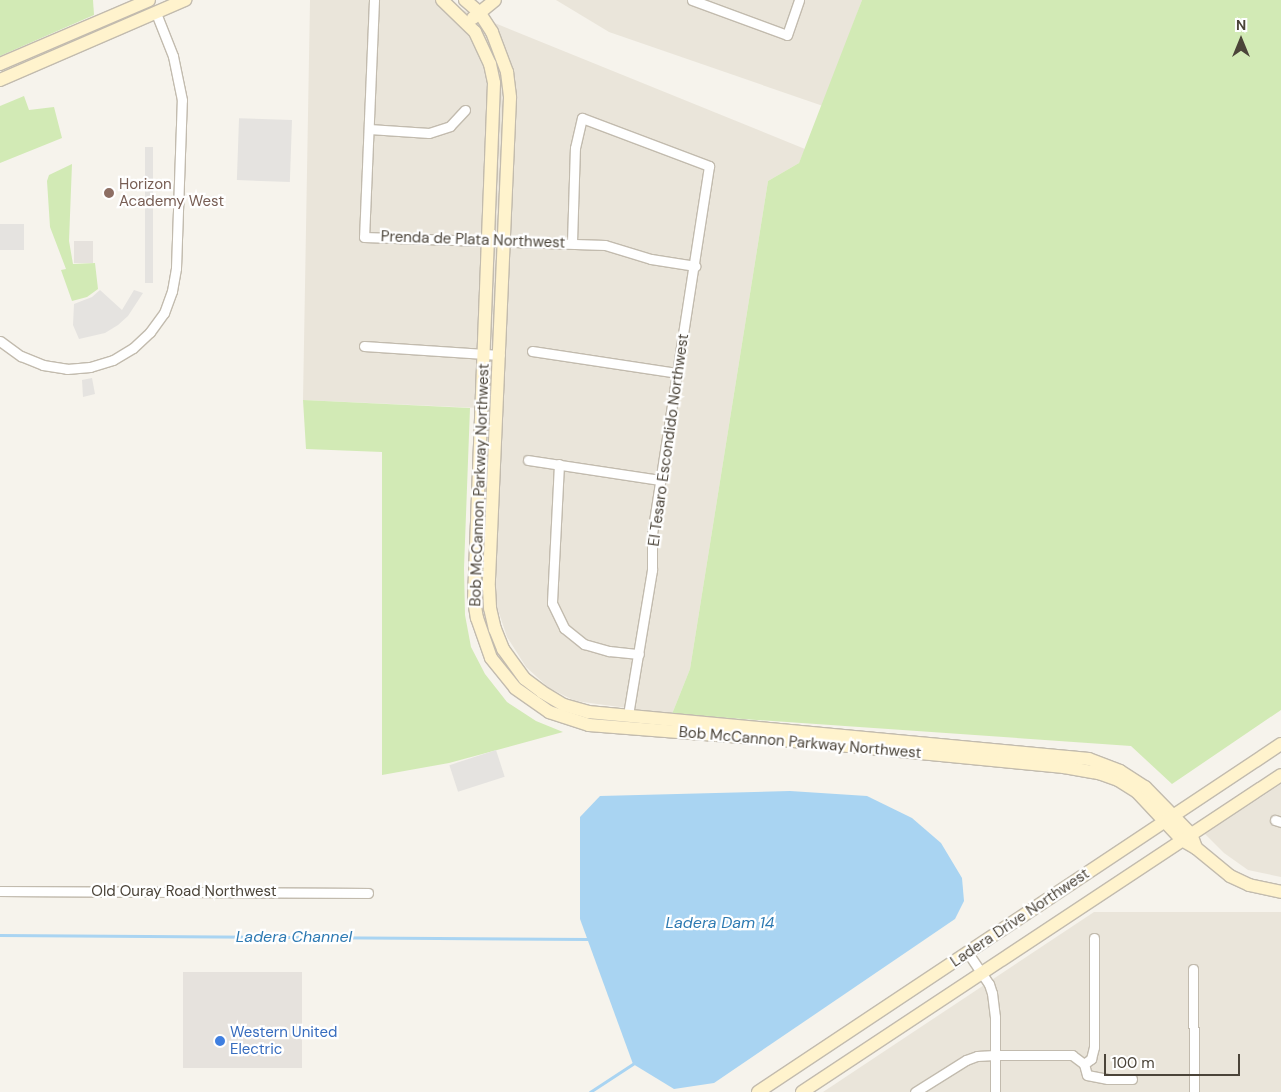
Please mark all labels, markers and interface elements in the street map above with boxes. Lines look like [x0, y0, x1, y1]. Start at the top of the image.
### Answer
north arrow [1216, 15, 1266, 65]
text: N [1236, 16, 1246, 34]
place label: Horizon Academy West [119, 175, 224, 210]
marker: Horizon Academy West [103, 187, 115, 199]
street label: Prenda de Plata Northwest [380, 228, 566, 252]
street label: El Tesaro Escondido Northwest [645, 332, 693, 548]
street label: Bob McCannon Parkway Northwest [467, 363, 493, 607]
street label: Bob McCannon Parkway Northwest [678, 723, 922, 763]
street label: Ladera Drive Northwest [947, 865, 1093, 971]
street label: Old Ouray Road Northwest [91, 883, 277, 901]
water label: Ladera Dam 14 [666, 913, 774, 933]
water label: Ladera Channel [236, 927, 352, 947]
place label: Western United Electric [230, 1023, 337, 1058]
marker: Western United Electric [214, 1035, 226, 1047]
scale bar [1106, 1044, 1242, 1076]
text: 100 m [1112, 1053, 1155, 1073]

